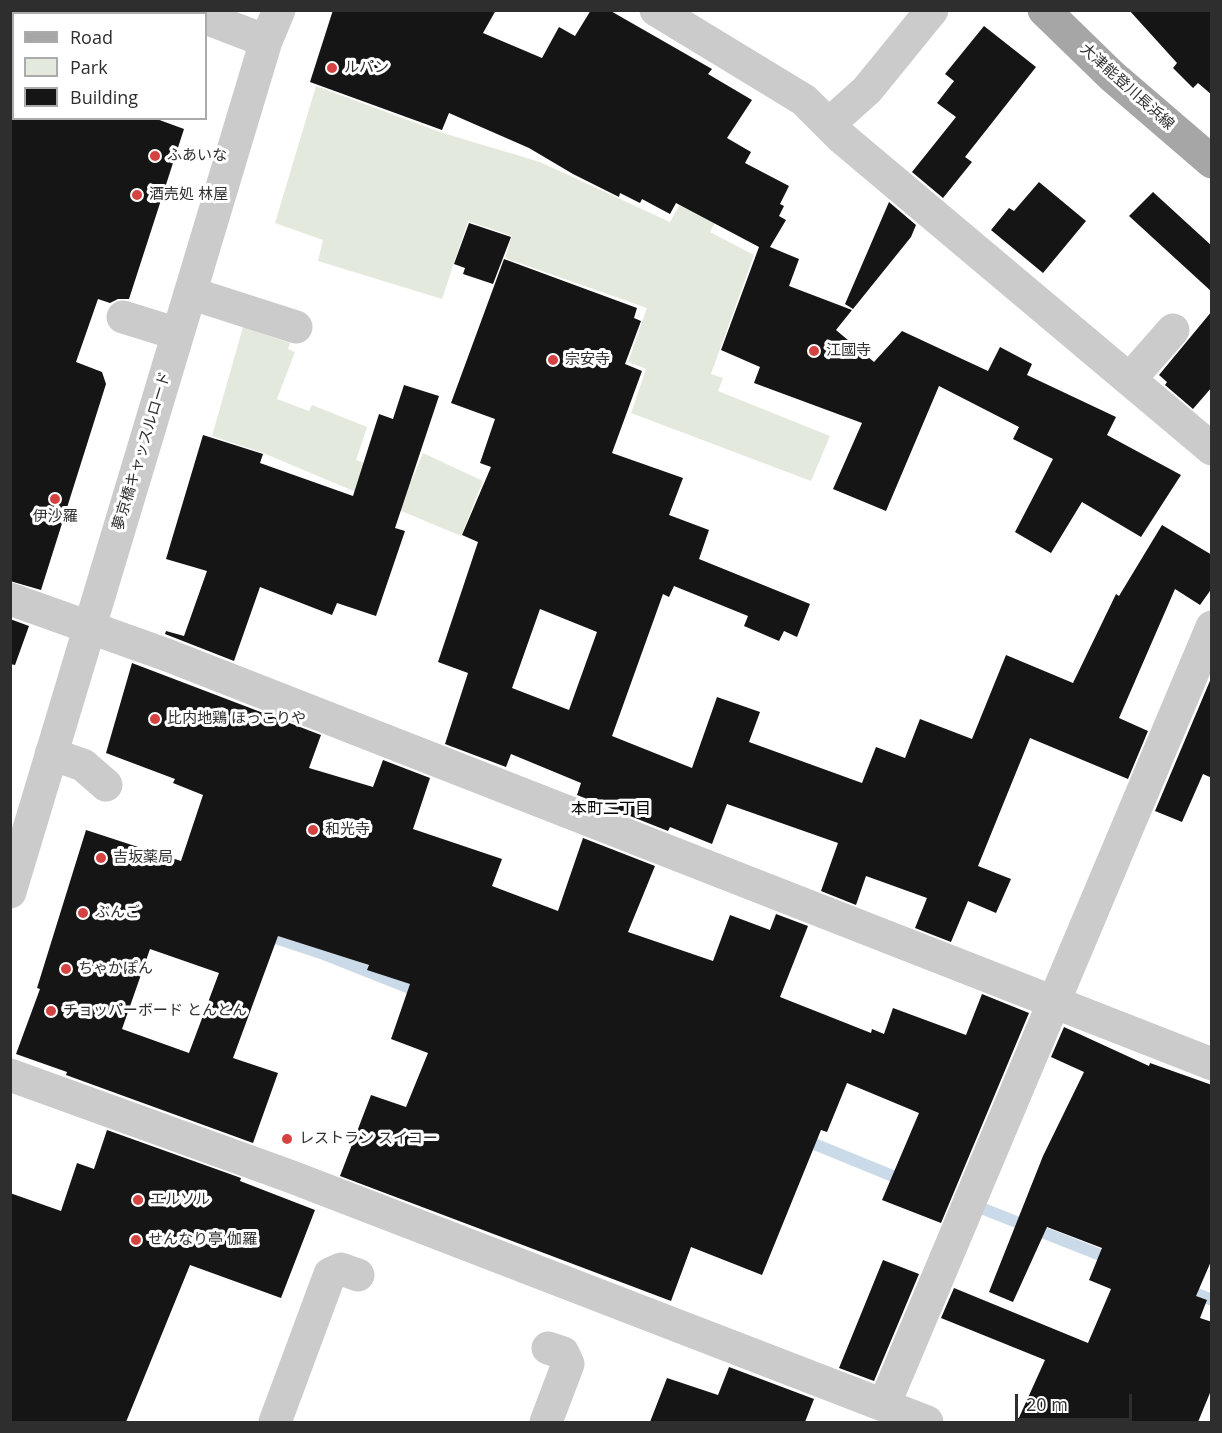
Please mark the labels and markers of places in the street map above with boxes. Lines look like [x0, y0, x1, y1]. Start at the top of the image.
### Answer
place label: ルパン [344, 59, 389, 77]
marker: ルパン [325, 61, 339, 75]
place label: ふあいな [167, 147, 227, 165]
marker: ふあいな [148, 149, 162, 163]
place label: 酒売処 林屋 [149, 186, 228, 204]
marker: 酒売処 林屋 [130, 188, 144, 202]
place label: 江國寺 [826, 342, 871, 360]
marker: 江國寺 [807, 344, 821, 358]
place label: 宗安寺 [565, 351, 610, 369]
marker: 宗安寺 [546, 353, 560, 367]
marker: 伊沙羅 [48, 492, 62, 506]
place label: 伊沙羅 [33, 508, 77, 526]
place label: 比内地鶏 ほっこりや [167, 710, 306, 728]
marker: 比内地鶏 ほっこりや [148, 712, 162, 726]
place label: 和光寺 [325, 821, 370, 839]
marker: 和光寺 [306, 823, 320, 837]
place label: 吉坂薬局 [113, 849, 173, 867]
marker: 吉坂薬局 [94, 851, 108, 865]
place label: ぶんご [95, 904, 140, 922]
marker: ぶんご [76, 906, 90, 920]
place label: ちゃかぽん [78, 960, 153, 978]
marker: ちゃかぽん [59, 962, 73, 976]
place label: チョッパーボード とんとん [63, 1002, 247, 1020]
marker: チョッパーボード とんとん [44, 1004, 58, 1018]
place label: レストラン スイコー [299, 1130, 438, 1148]
marker: レストラン スイコー [280, 1132, 294, 1146]
place label: エルソル [150, 1191, 210, 1209]
marker: エルソル [131, 1193, 145, 1207]
place label: せんなり亭 伽羅 [148, 1231, 257, 1249]
marker: せんなり亭 伽羅 [129, 1233, 143, 1247]

